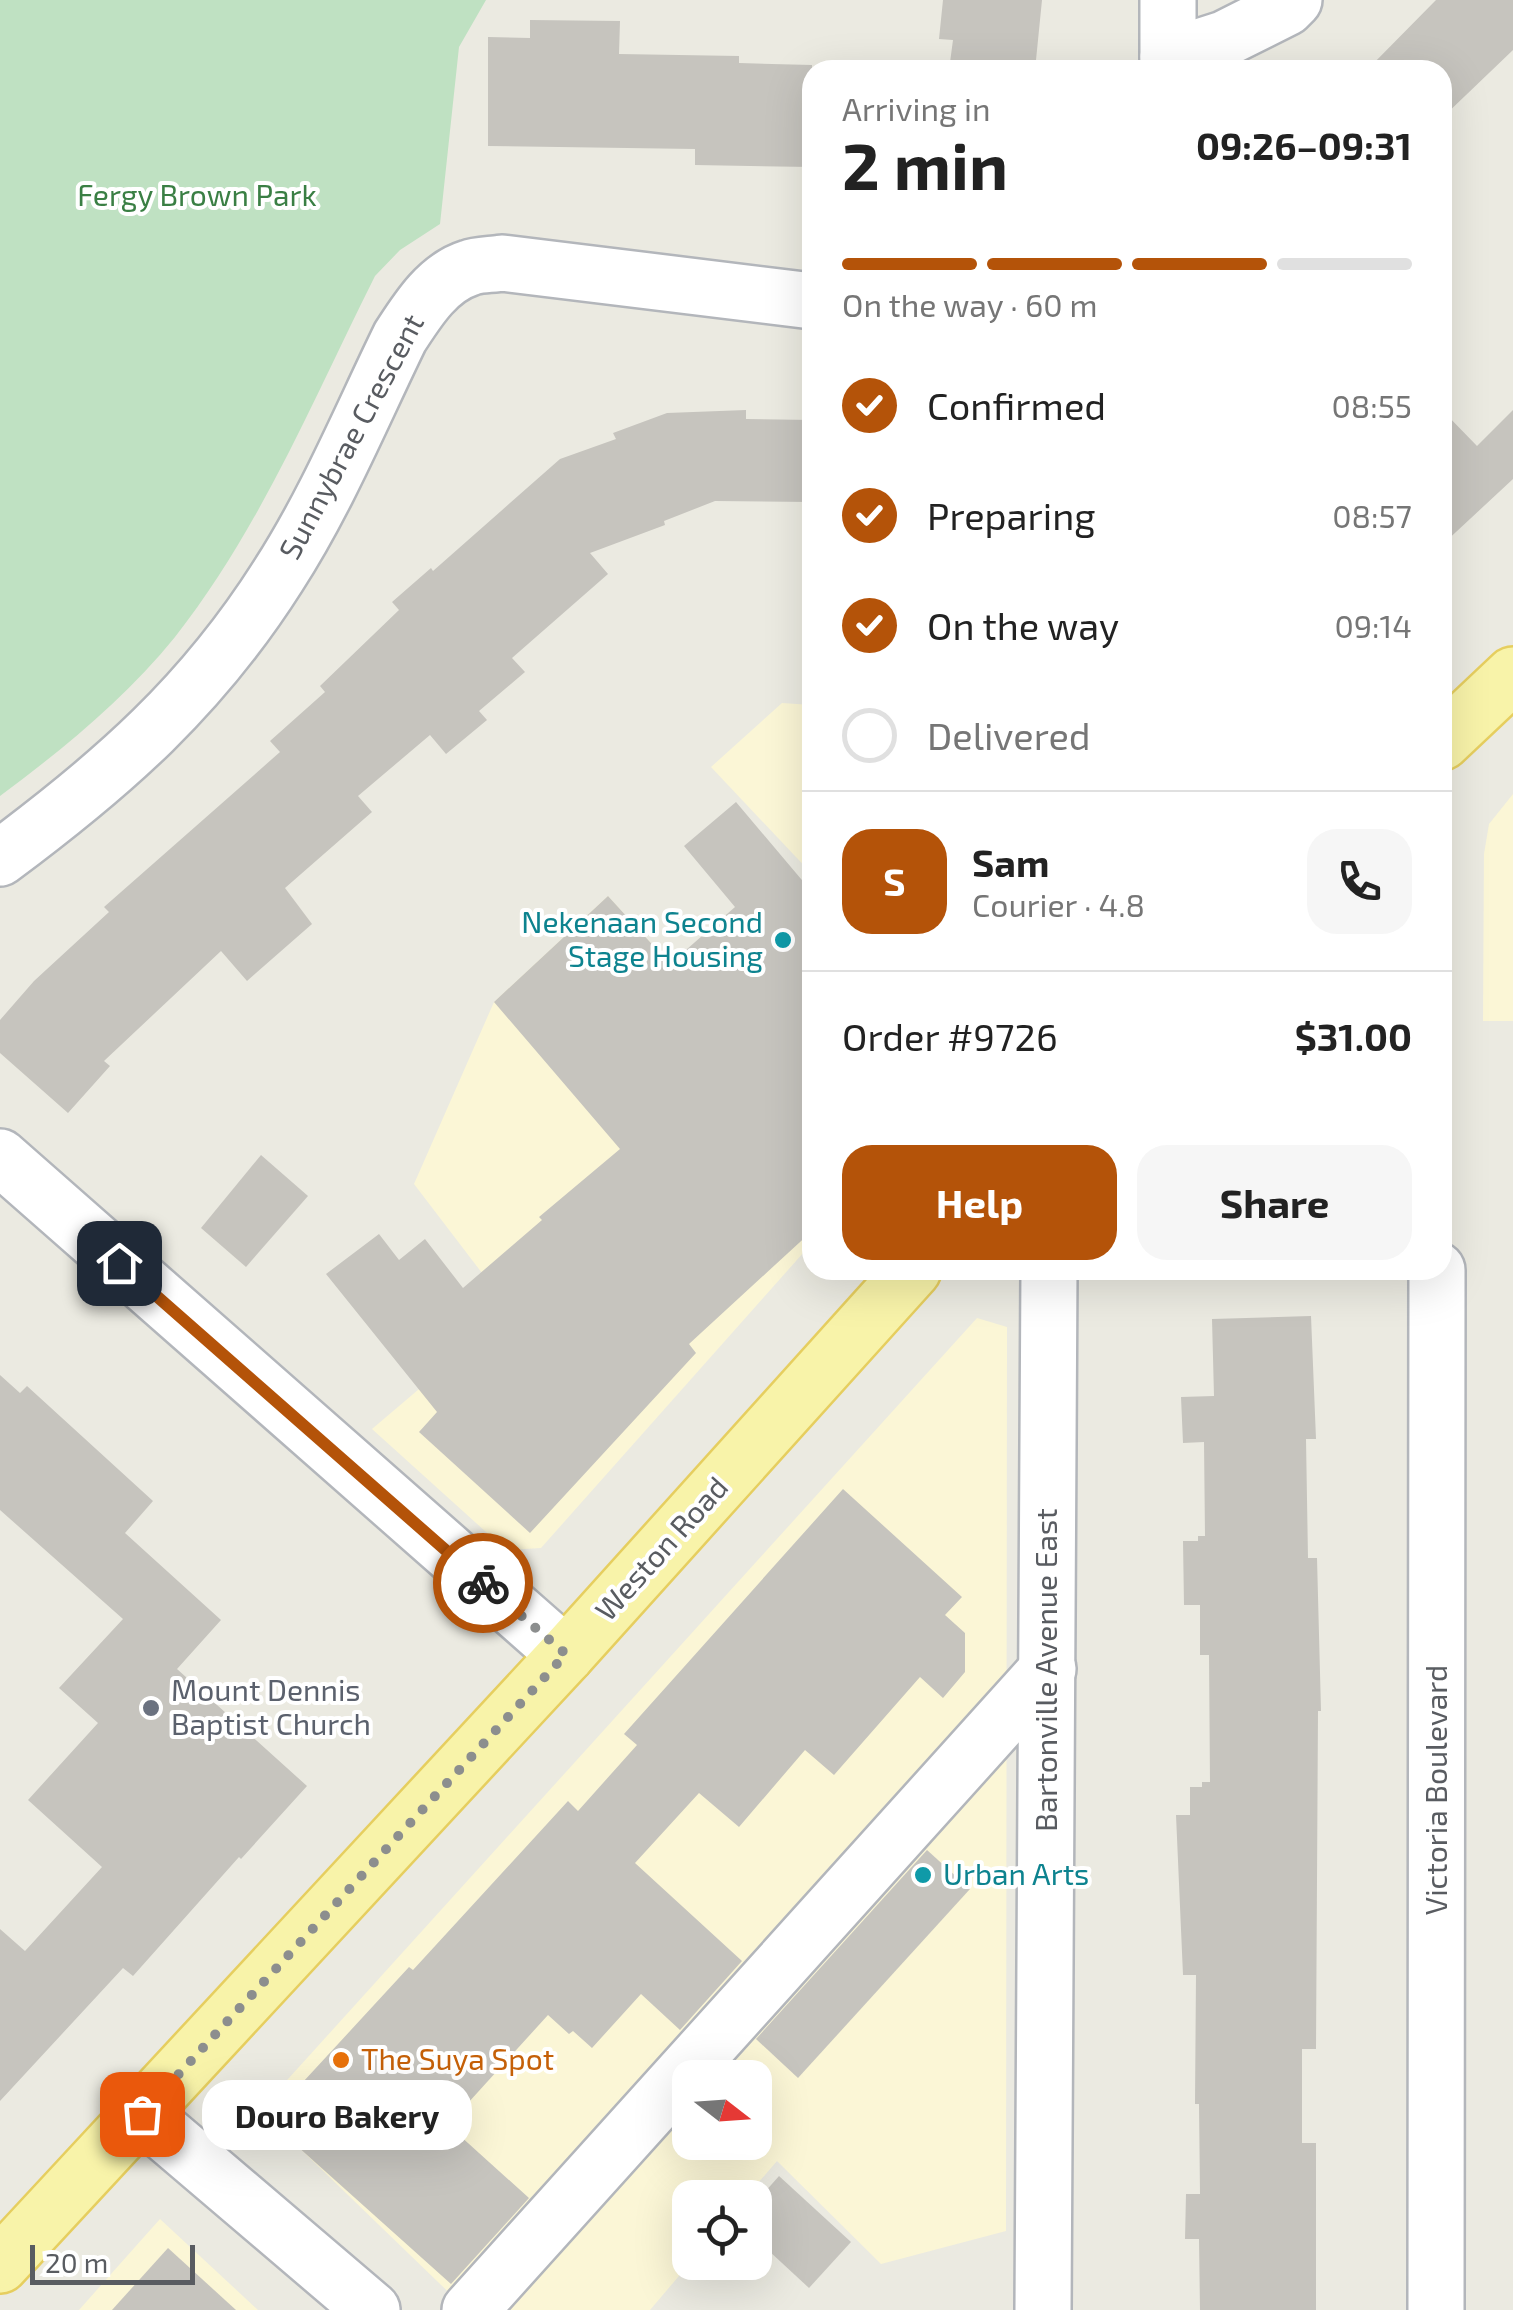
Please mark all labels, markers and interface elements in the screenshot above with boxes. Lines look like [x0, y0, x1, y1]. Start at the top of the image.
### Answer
text: Arriving in [842, 89, 991, 127]
text: 09:26–09:31 [1196, 122, 1412, 168]
text: 2 min [842, 125, 1008, 203]
park label: Fergy Brown Park [77, 176, 317, 212]
text: On the way · 60 m [842, 285, 1098, 323]
street label: Sunnybrae Crescent [270, 307, 430, 565]
icon: check [842, 378, 897, 433]
text: Confirmed [927, 382, 1106, 428]
text: 08:55 [1331, 386, 1412, 424]
icon: check [842, 488, 897, 543]
text: Preparing [927, 492, 1095, 538]
text: 08:57 [1332, 496, 1412, 534]
icon: check [842, 598, 897, 653]
text: On the way [927, 602, 1119, 648]
text: 09:14 [1334, 606, 1412, 644]
text: Delivered [927, 712, 1091, 758]
button: phone [1307, 829, 1412, 934]
text: Sam [972, 839, 1049, 885]
text: S [883, 858, 906, 904]
text: Courier · 4.8 [972, 885, 1145, 923]
place label: Nekenaan Second Stage Housing [521, 903, 763, 973]
marker: Nekenaan Second Stage Housing [772, 929, 794, 951]
text: Order #9726 [842, 1013, 1058, 1059]
text: $31.00 [1295, 1013, 1412, 1059]
button: Help [842, 1145, 1117, 1260]
button: Share [1137, 1145, 1412, 1260]
pin [77, 1221, 162, 1306]
icon: home [92, 1236, 147, 1291]
street label: Weston Road [587, 1468, 734, 1627]
street label: Bartonville Avenue East [1027, 1508, 1063, 1832]
courier [433, 1533, 533, 1633]
icon: bike [456, 1556, 511, 1611]
street label: Victoria Boulevard [1417, 1665, 1453, 1915]
place label: Mount Dennis Baptist Church [171, 1671, 371, 1741]
marker: Mount Dennis Baptist Church [140, 1697, 162, 1719]
place label: Urban Arts [943, 1855, 1089, 1891]
marker: Urban Arts [912, 1864, 934, 1886]
place label: The Suya Spot [361, 2040, 554, 2076]
marker: The Suya Spot [330, 2049, 352, 2071]
north arrow [672, 2060, 772, 2160]
map controls [672, 2060, 772, 2280]
pin [100, 2072, 185, 2157]
callout: Douro Bakery [202, 2079, 472, 2149]
icon: bag [115, 2087, 170, 2142]
text: Douro Bakery [235, 2096, 439, 2134]
button: locate [672, 2180, 772, 2280]
scale bar [30, 2240, 195, 2284]
text: 20 m [45, 2245, 108, 2279]

